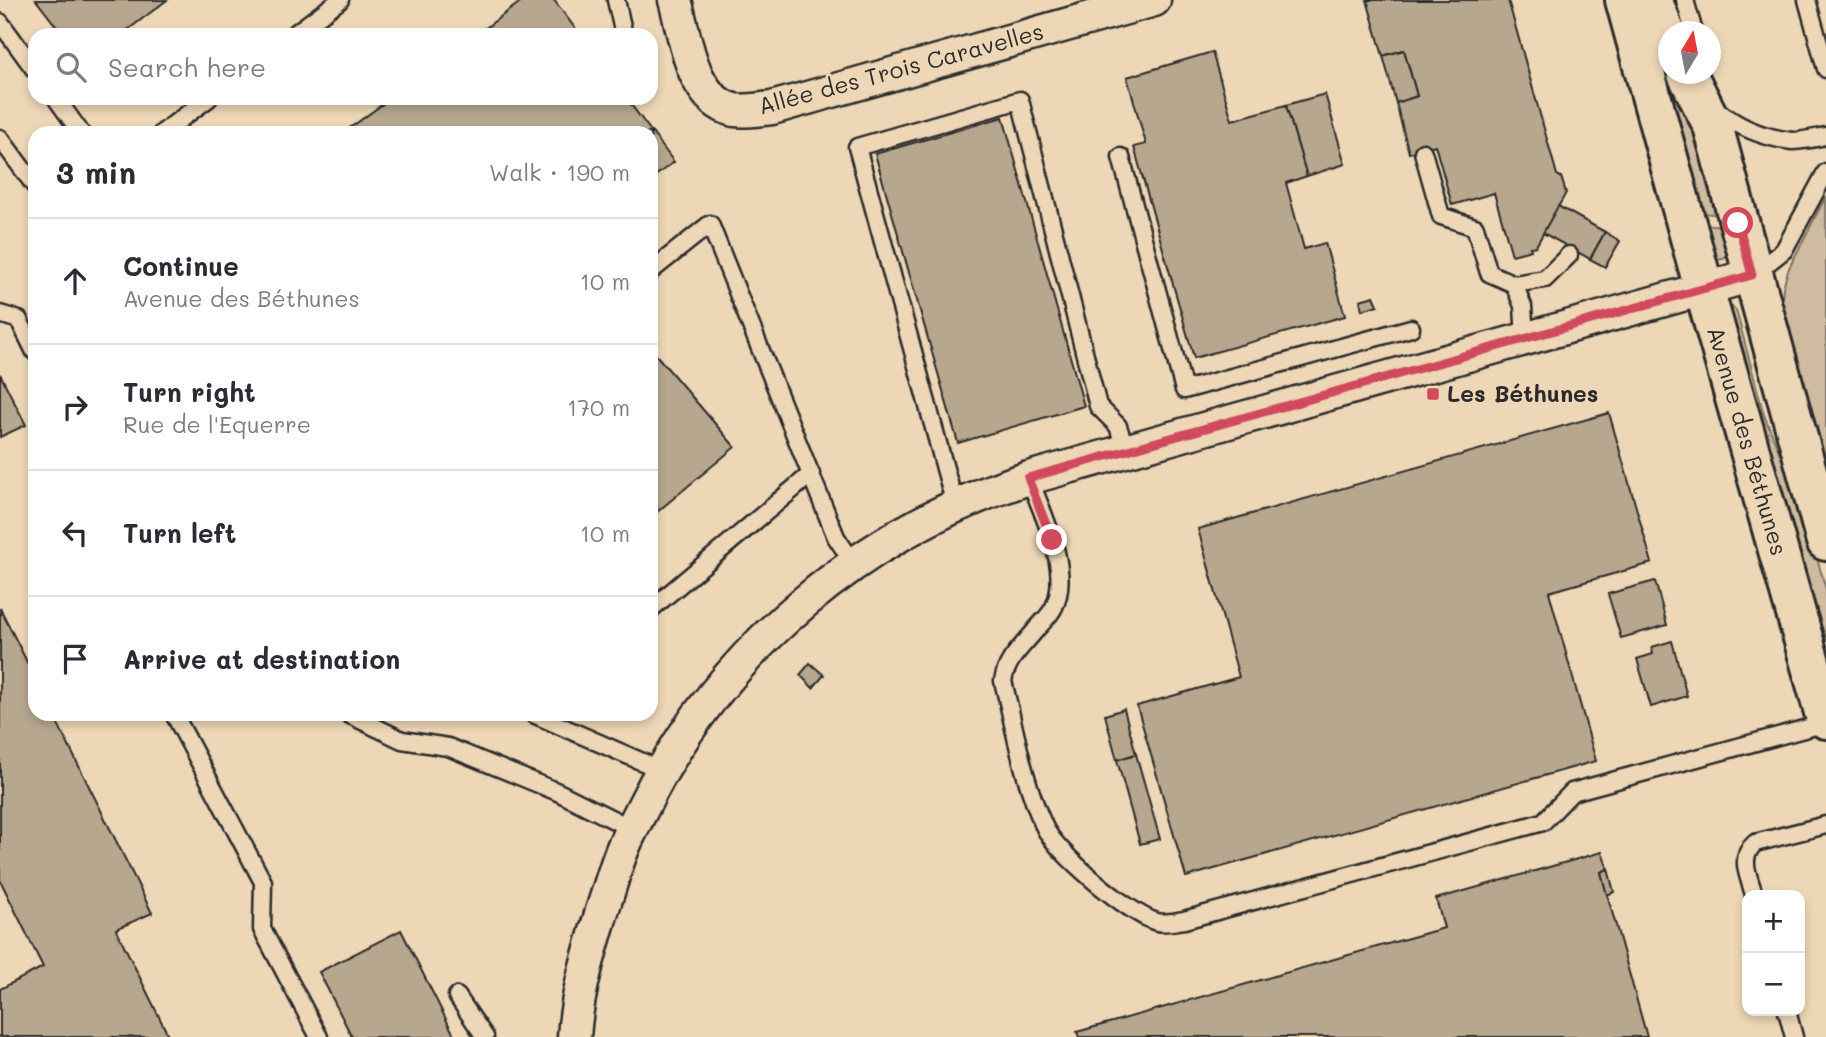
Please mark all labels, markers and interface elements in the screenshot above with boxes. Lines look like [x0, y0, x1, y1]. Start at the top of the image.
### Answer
street label: Allée des Trois Caravelles [755, 15, 1047, 121]
north arrow [1658, 21, 1721, 84]
search box [28, 28, 658, 105]
icon: search [52, 48, 90, 86]
text: Search here [108, 50, 266, 84]
text: 3 min [56, 152, 136, 192]
text: Walk · 190 m [489, 157, 630, 187]
route start [1722, 207, 1753, 238]
text: Continue [123, 249, 239, 283]
icon: ahead [56, 262, 94, 300]
text: 10 m [580, 266, 630, 296]
text: Avenue des Béthunes [123, 283, 360, 313]
street label: Avenue des Béthunes [1701, 323, 1795, 559]
text: Turn right [123, 375, 256, 409]
place label: Les Béthunes [1447, 378, 1598, 408]
marker: Les Béthunes [1425, 386, 1441, 402]
icon: right [56, 388, 94, 426]
text: 170 m [567, 392, 630, 422]
text: Rue de l'Equerre [123, 409, 311, 439]
icon: left [56, 514, 94, 552]
text: Turn left [123, 516, 236, 550]
text: 10 m [580, 518, 630, 548]
route end [1036, 524, 1067, 555]
icon: arrive [56, 640, 94, 678]
text: Arrive at destination [123, 642, 400, 676]
map controls [1742, 890, 1805, 1016]
button: + [1742, 890, 1805, 953]
button: − [1742, 953, 1805, 1016]

